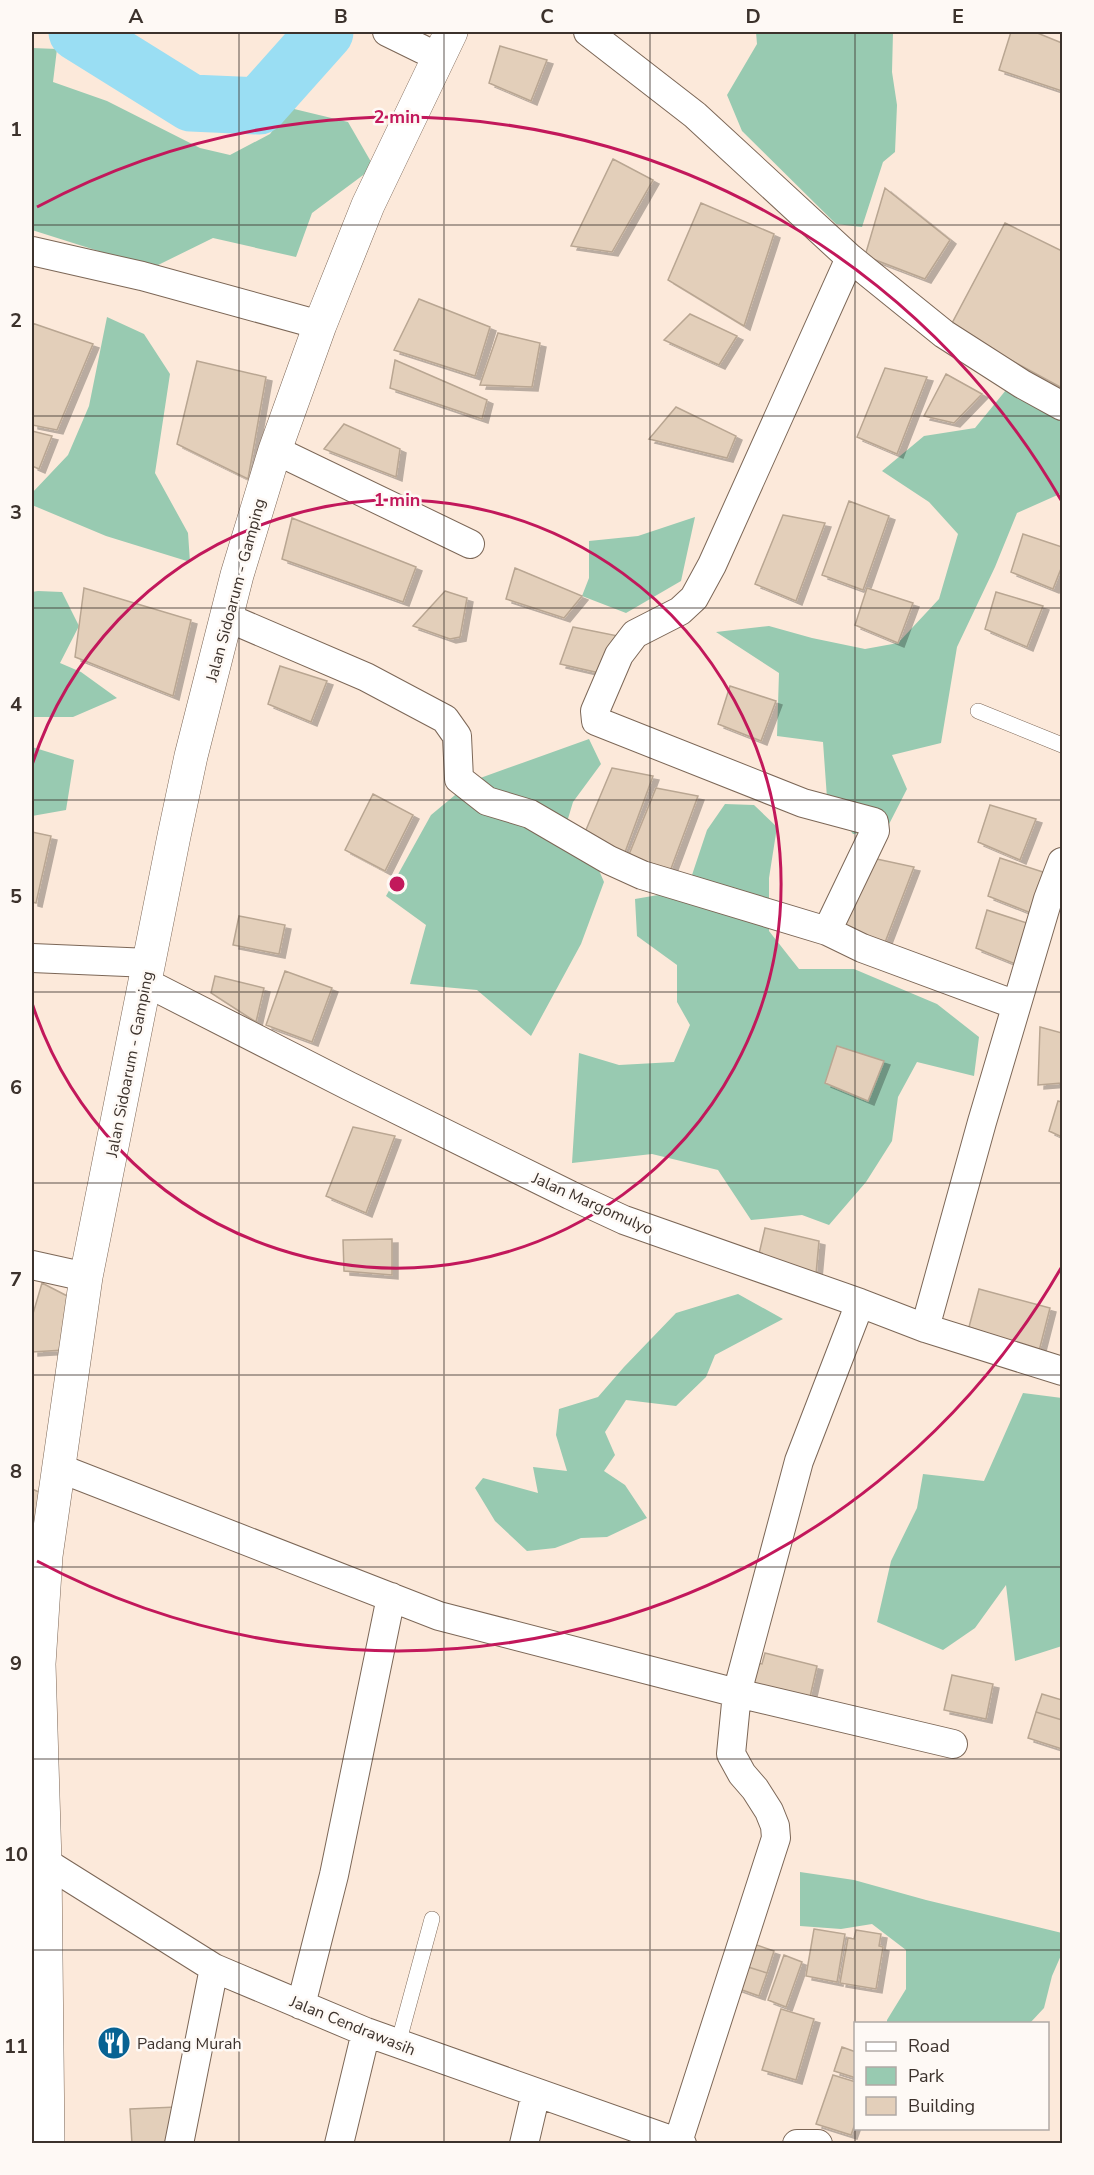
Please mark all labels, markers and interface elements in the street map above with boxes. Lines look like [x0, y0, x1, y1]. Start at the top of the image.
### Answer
text: A [129, 3, 144, 30]
text: B [334, 3, 348, 30]
text: C [540, 3, 554, 30]
text: D [745, 3, 761, 30]
text: E [952, 3, 964, 30]
text: 2 min [374, 105, 420, 129]
text: 1 [10, 116, 22, 143]
text: 2 [10, 307, 22, 334]
text: 1 min [374, 488, 420, 512]
street label: Jalan Sidoarum - Gamping [201, 496, 271, 685]
text: 3 [10, 499, 22, 526]
text: 4 [10, 691, 22, 718]
centre of rings [387, 874, 407, 894]
text: 5 [10, 883, 22, 910]
street label: Jalan Sidoarum - Gamping [101, 969, 159, 1160]
text: 6 [10, 1074, 22, 1101]
street label: Jalan Margomulyo [528, 1167, 657, 1241]
text: 7 [10, 1266, 22, 1293]
text: 8 [10, 1458, 22, 1485]
text: 9 [10, 1650, 22, 1677]
text: 10 [4, 1841, 28, 1868]
street label: Jalan Cendrawasih [286, 1990, 419, 2061]
legend [854, 2022, 1049, 2130]
restaurant icon: Padang Murah [96, 2025, 132, 2061]
text: 11 [4, 2033, 28, 2060]
place label: Padang Murah [137, 2033, 241, 2055]
text: Road [908, 2034, 950, 2058]
text: Park [908, 2064, 945, 2088]
text: Building [908, 2094, 975, 2118]

